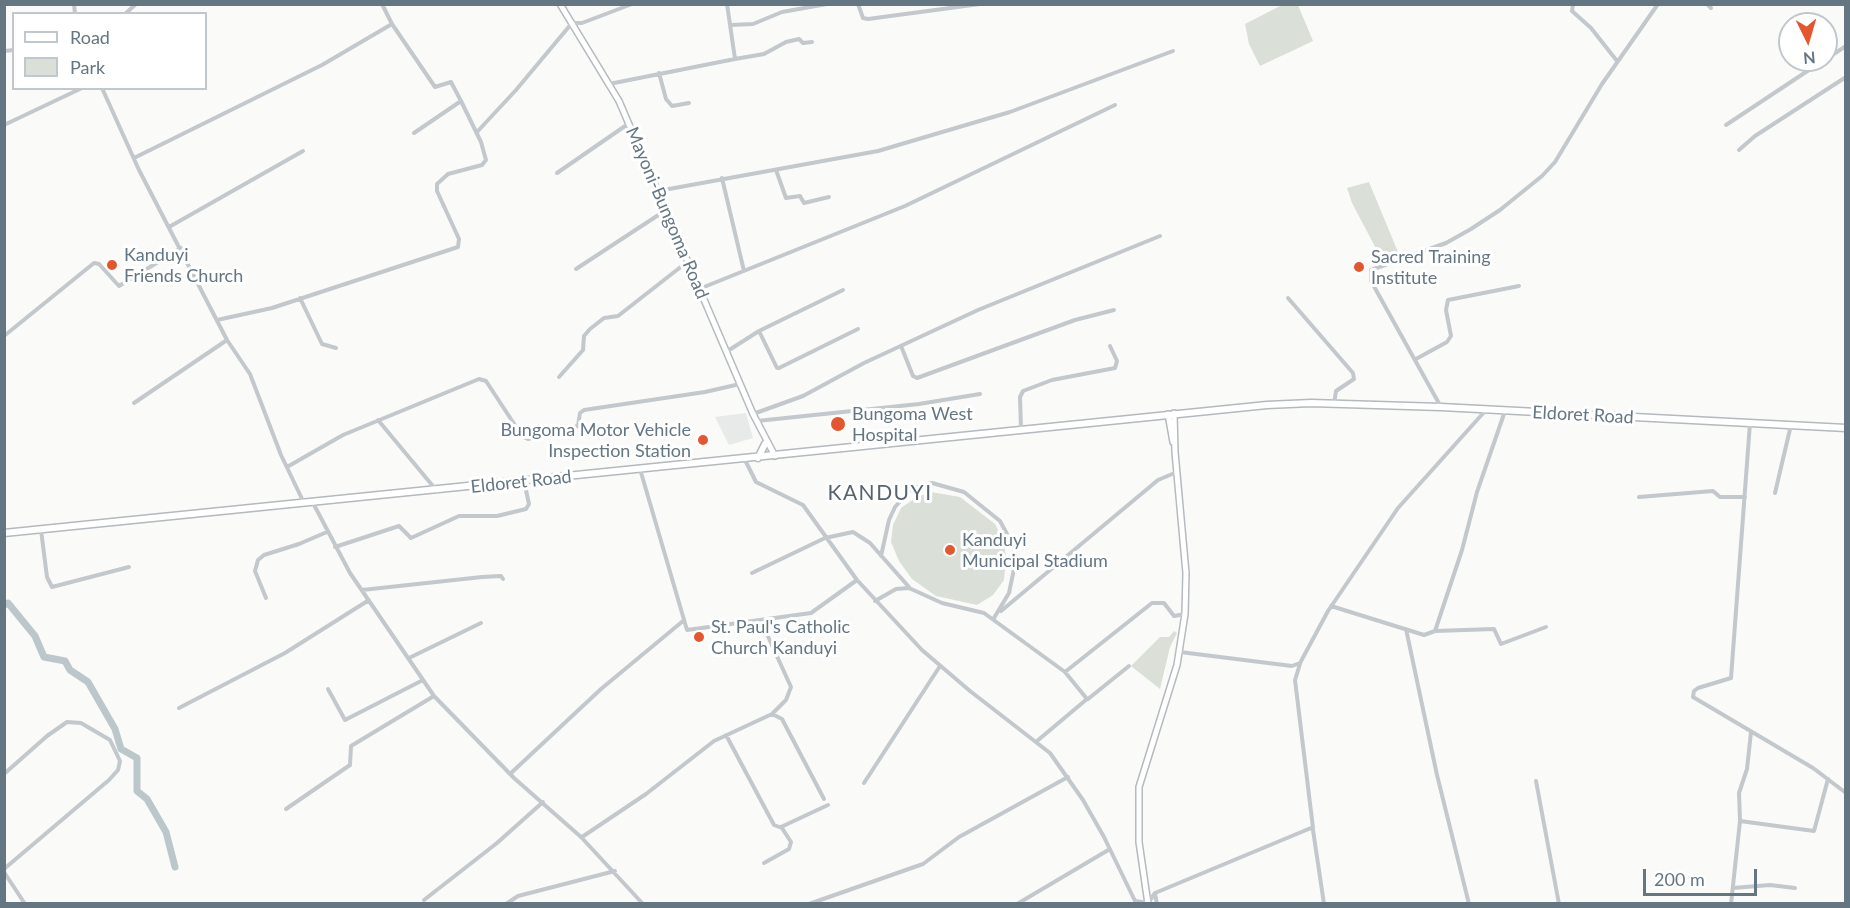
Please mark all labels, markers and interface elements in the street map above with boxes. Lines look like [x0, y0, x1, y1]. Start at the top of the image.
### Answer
legend [12, 12, 207, 90]
north arrow [1778, 12, 1838, 72]
text: Road [70, 26, 110, 48]
text: N [1802, 48, 1816, 68]
text: Park [70, 56, 105, 78]
street label: Mayoni-Bungoma Road [621, 124, 713, 302]
place label: Kanduyi Friends Church [124, 244, 243, 286]
place label: Sacred Training Institute [1371, 246, 1491, 288]
marker: Kanduyi Friends Church [105, 258, 119, 272]
marker: Sacred Training Institute [1352, 260, 1366, 274]
street label: Eldoret Road [1532, 402, 1634, 428]
place label: Bungoma West Hospital [852, 403, 973, 446]
marker: Bungoma West Hospital [829, 415, 847, 433]
place label: Bungoma Motor Vehicle Inspection Station [500, 419, 691, 462]
marker: Bungoma Motor Vehicle Inspection Station [696, 433, 710, 447]
street label: Eldoret Road [469, 466, 573, 498]
district label: KANDUYI [827, 480, 933, 506]
place label: Kanduyi Municipal Stadium [962, 529, 1108, 572]
marker: Kanduyi Municipal Stadium [943, 543, 957, 557]
place label: St. Paul's Catholic Church Kanduyi [711, 616, 850, 658]
marker: St. Paul's Catholic Church Kanduyi [692, 630, 706, 644]
scale bar [1646, 857, 1760, 895]
text: 200 m [1654, 868, 1705, 890]

